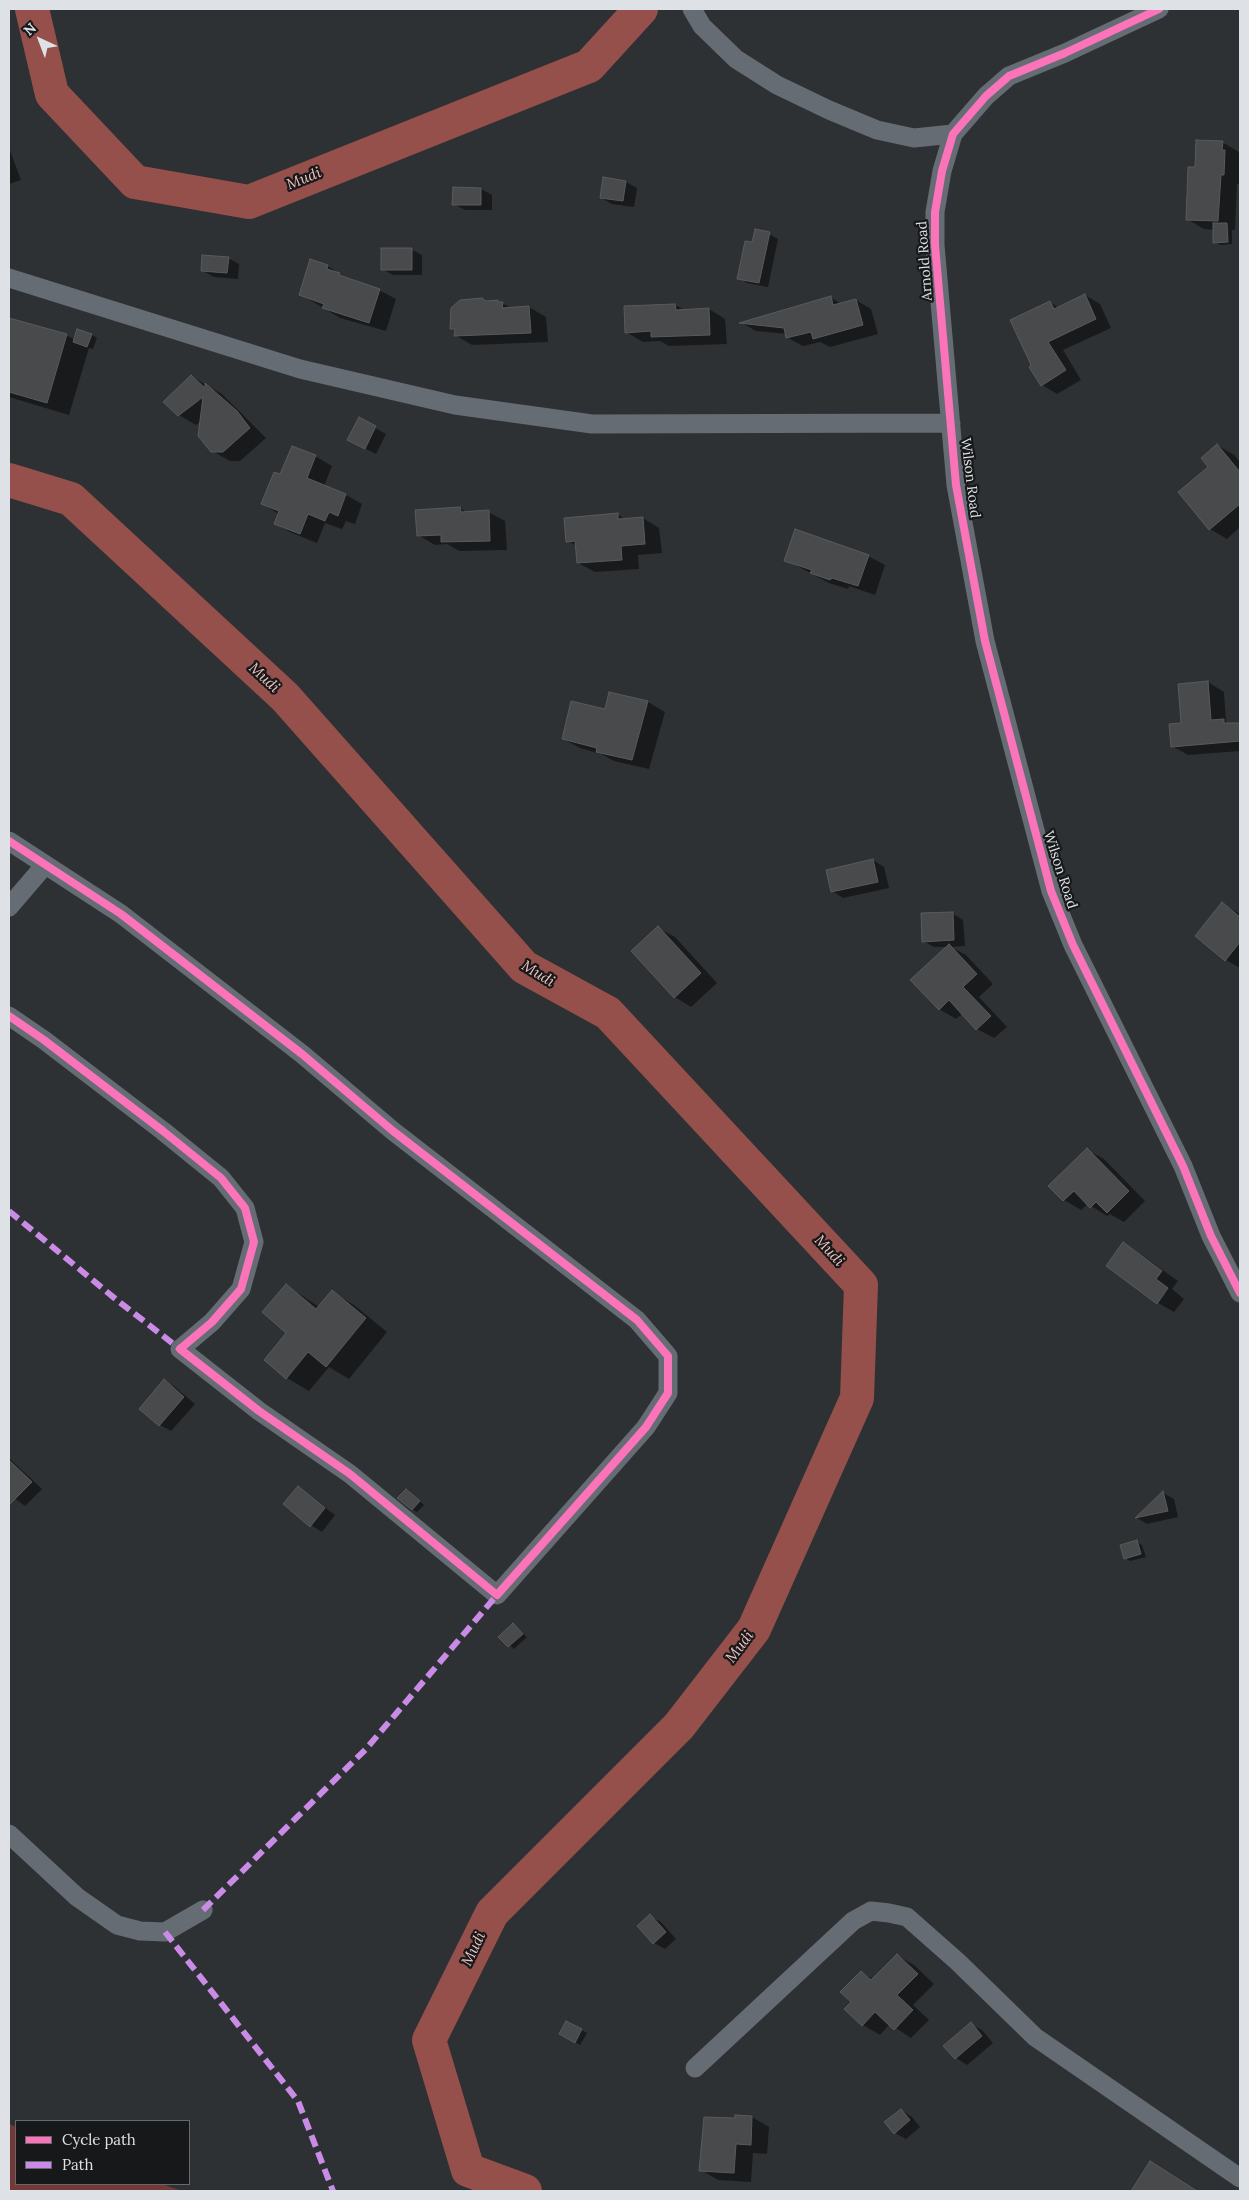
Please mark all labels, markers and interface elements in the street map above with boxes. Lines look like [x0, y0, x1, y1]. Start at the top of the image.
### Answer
north arrow [15, 15, 65, 65]
text: N [20, 19, 40, 39]
water label: Mudi [284, 164, 324, 194]
street label: Arnold Road [914, 221, 936, 301]
street label: Wilson Road [957, 437, 983, 519]
water label: Mudi [245, 659, 283, 697]
street label: Wilson Road [1040, 829, 1080, 911]
water label: Mudi [518, 957, 558, 991]
water label: Mudi [810, 1232, 848, 1270]
water label: Mudi [722, 1627, 758, 1667]
water label: Mudi [458, 1929, 490, 1969]
legend [15, 2120, 190, 2185]
text: Cycle path [62, 2130, 136, 2149]
text: Path [62, 2155, 93, 2174]

